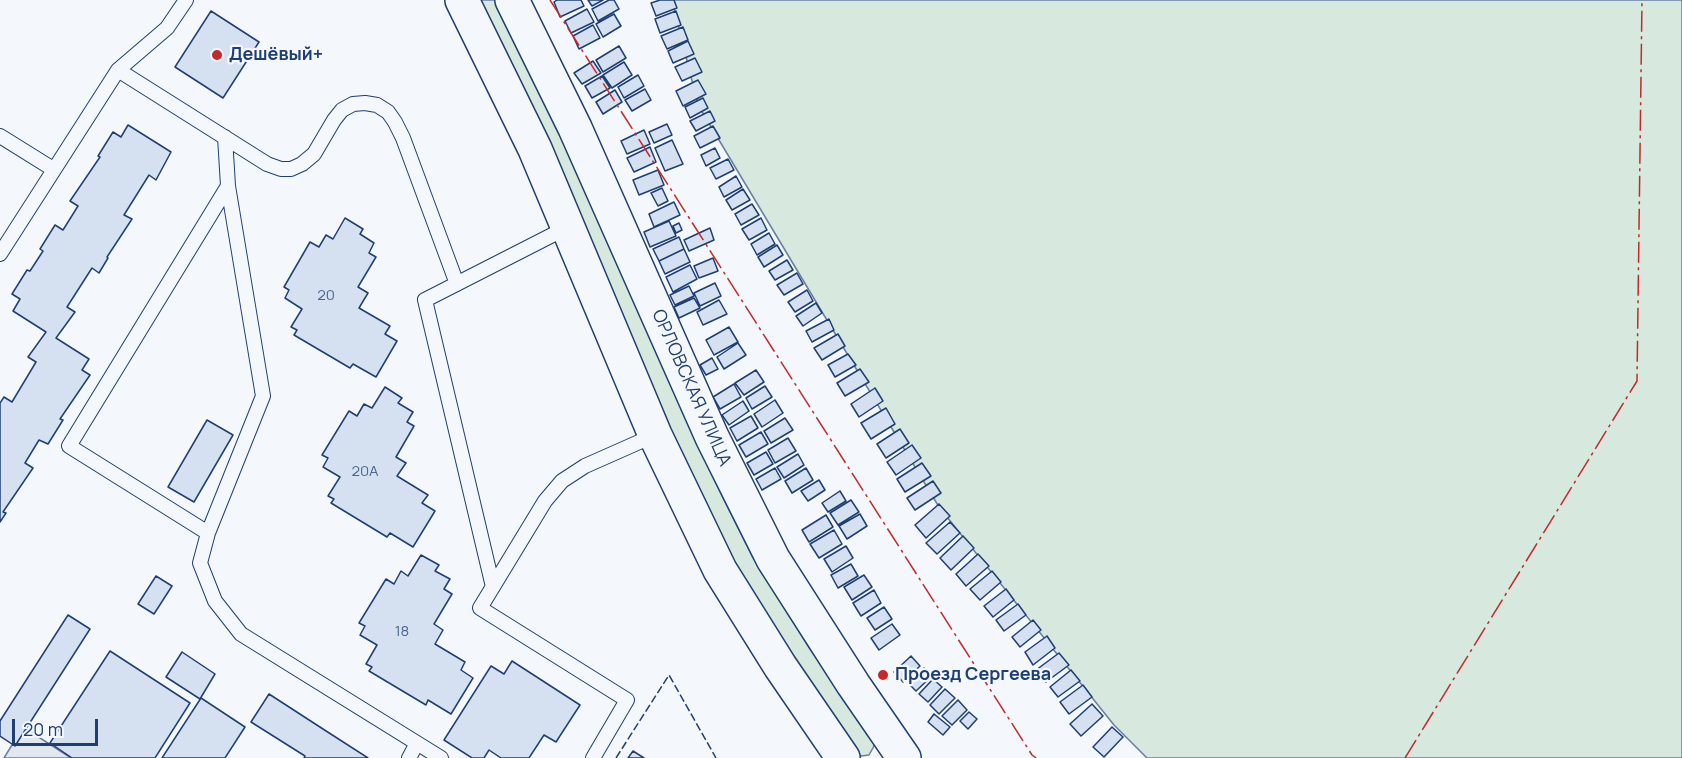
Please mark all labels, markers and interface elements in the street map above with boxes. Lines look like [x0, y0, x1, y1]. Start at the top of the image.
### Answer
place label: Дешёвый+ [229, 44, 323, 66]
marker: Дешёвый+ [210, 48, 224, 62]
house number: 20 [317, 287, 335, 305]
street label: ОРЛОВСКАЯ УЛИЦА [647, 306, 735, 470]
house number: 20А [351, 463, 379, 481]
house number: 18 [395, 623, 409, 641]
place label: Проезд Сергеева [895, 664, 1051, 686]
marker: Проезд Сергеева [876, 668, 890, 682]
scale bar [15, 707, 100, 745]
text: 20 m [23, 717, 63, 741]

